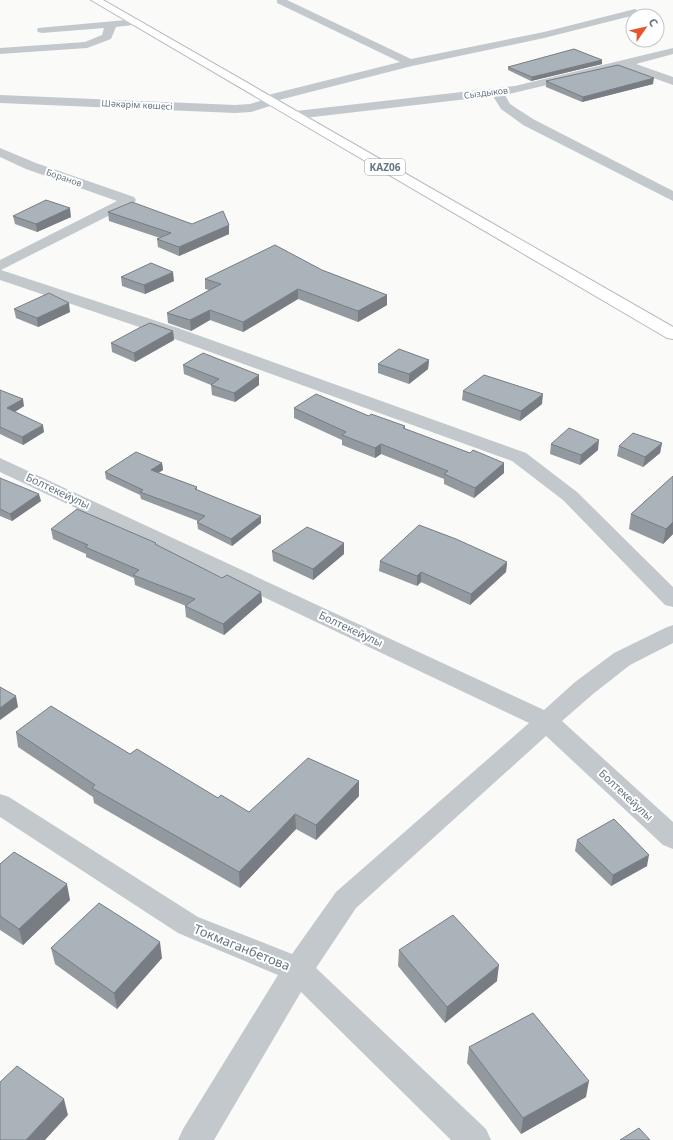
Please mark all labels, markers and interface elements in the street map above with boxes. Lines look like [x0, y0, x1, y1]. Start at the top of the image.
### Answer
north arrow [625, 8, 665, 48]
text: С [645, 15, 662, 29]
street label: Сыздыков [463, 83, 509, 102]
street label: Шәкәрім көшесі [101, 96, 173, 113]
road number: KАZ06 [365, 159, 405, 175]
street label: Боранов [44, 165, 84, 190]
street label: Болтекейулы [24, 469, 93, 512]
street label: Болтекейулы [317, 607, 386, 650]
street label: Болтекейулы [596, 766, 657, 824]
street label: Токмаганбетова [191, 919, 293, 975]

